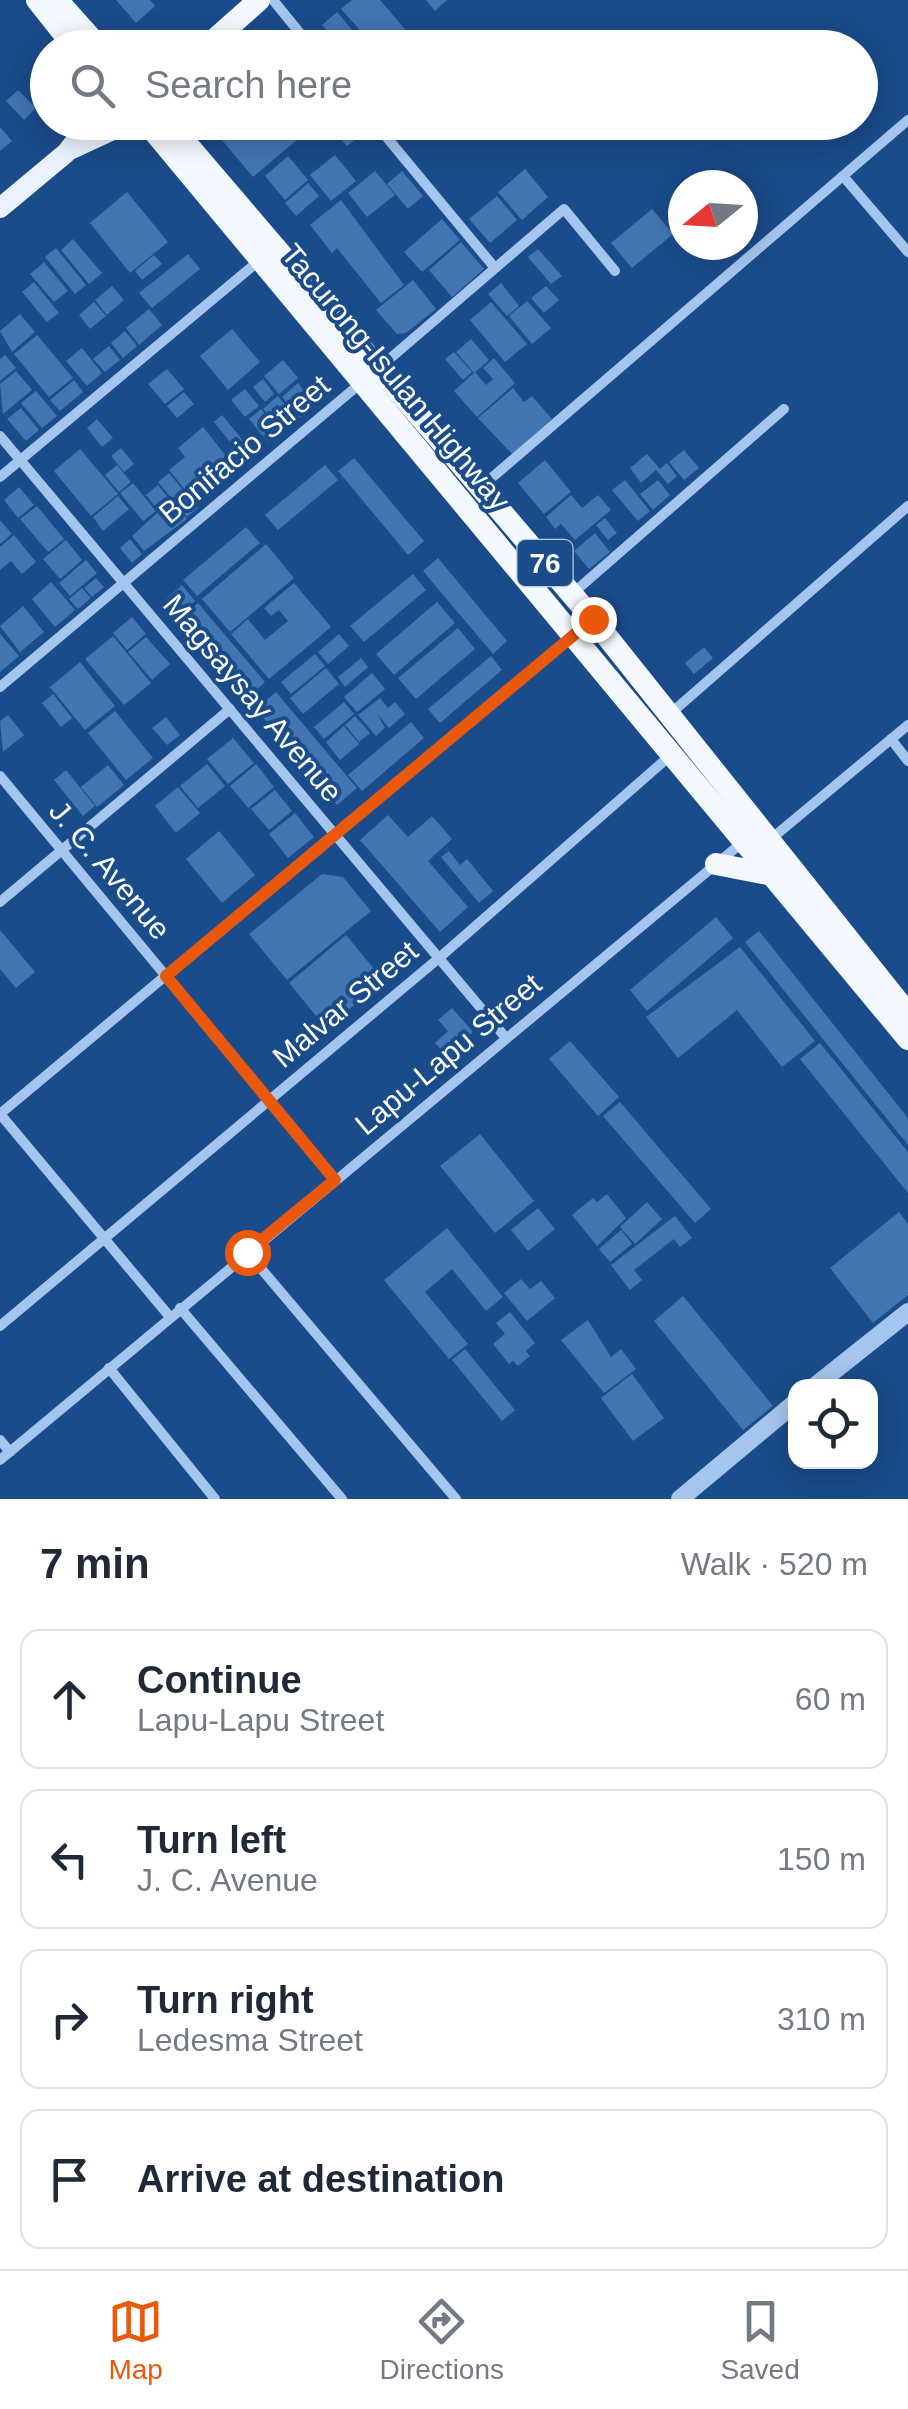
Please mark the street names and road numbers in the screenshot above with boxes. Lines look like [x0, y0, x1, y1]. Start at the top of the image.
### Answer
street label: Tacurong-Isulan Highway [275, 237, 517, 517]
street label: Bonifacio Street [152, 368, 336, 530]
road number: 76 [518, 540, 572, 586]
street label: Magsaysay Avenue [157, 588, 349, 808]
street label: J. C. Avenue [43, 794, 177, 946]
street label: Malvar Street [266, 934, 424, 1074]
street label: Lapu-Lapu Street [349, 966, 548, 1141]

